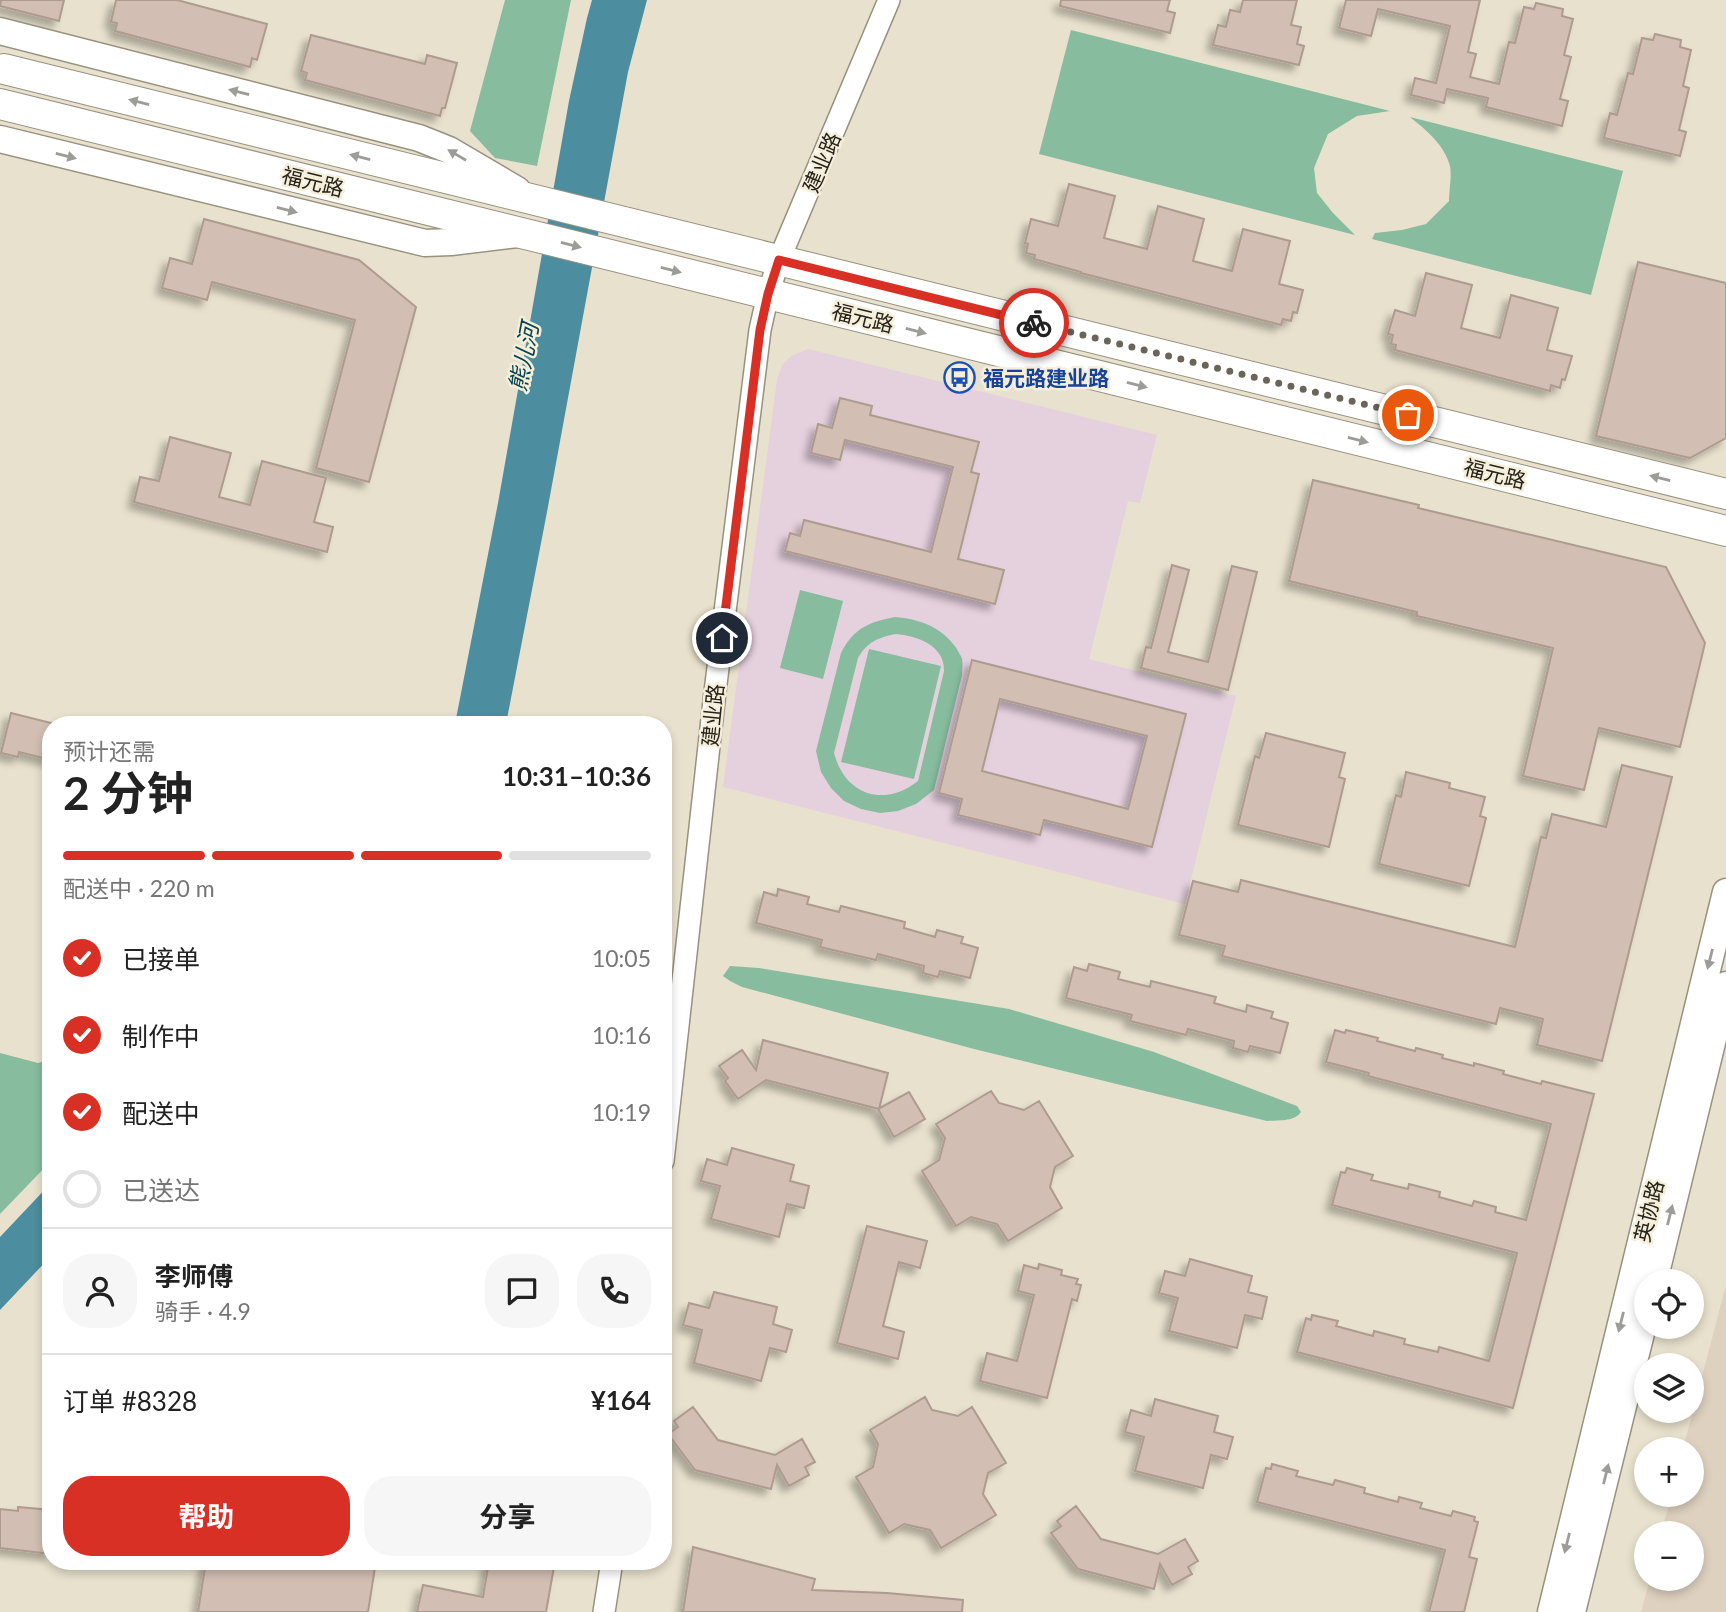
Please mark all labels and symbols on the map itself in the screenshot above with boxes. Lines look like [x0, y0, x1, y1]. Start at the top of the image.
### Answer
one-way arrow [228, 86, 250, 97]
one-way arrow [128, 96, 150, 107]
street label: 建业路 [797, 128, 845, 196]
one-way arrow [447, 149, 466, 161]
one-way arrow [349, 151, 371, 162]
one-way arrow [56, 152, 77, 162]
street label: 福元路 [279, 161, 347, 201]
one-way arrow [276, 205, 298, 216]
one-way arrow [560, 240, 582, 251]
one-way arrow [661, 265, 683, 276]
courier [999, 288, 1069, 358]
street label: 福元路 [829, 297, 897, 337]
water label: 熊儿河 [503, 317, 544, 394]
one-way arrow [905, 326, 927, 337]
bus stop icon: 福元路建业路 [943, 360, 977, 394]
place label: 福元路建业路 [983, 365, 1109, 390]
one-way arrow [1126, 380, 1148, 391]
pin [1378, 385, 1438, 445]
one-way arrow [1347, 435, 1369, 446]
street label: 福元路 [1461, 453, 1529, 493]
one-way arrow [1649, 472, 1671, 483]
pin [692, 608, 752, 668]
street label: 建业路 [696, 682, 728, 748]
one-way arrow [1704, 948, 1715, 970]
street label: 英协路 [1628, 1177, 1668, 1245]
one-way arrow [1665, 1204, 1676, 1226]
one-way arrow [1615, 1311, 1626, 1333]
one-way arrow [1601, 1463, 1612, 1485]
one-way arrow [1562, 1533, 1573, 1555]

